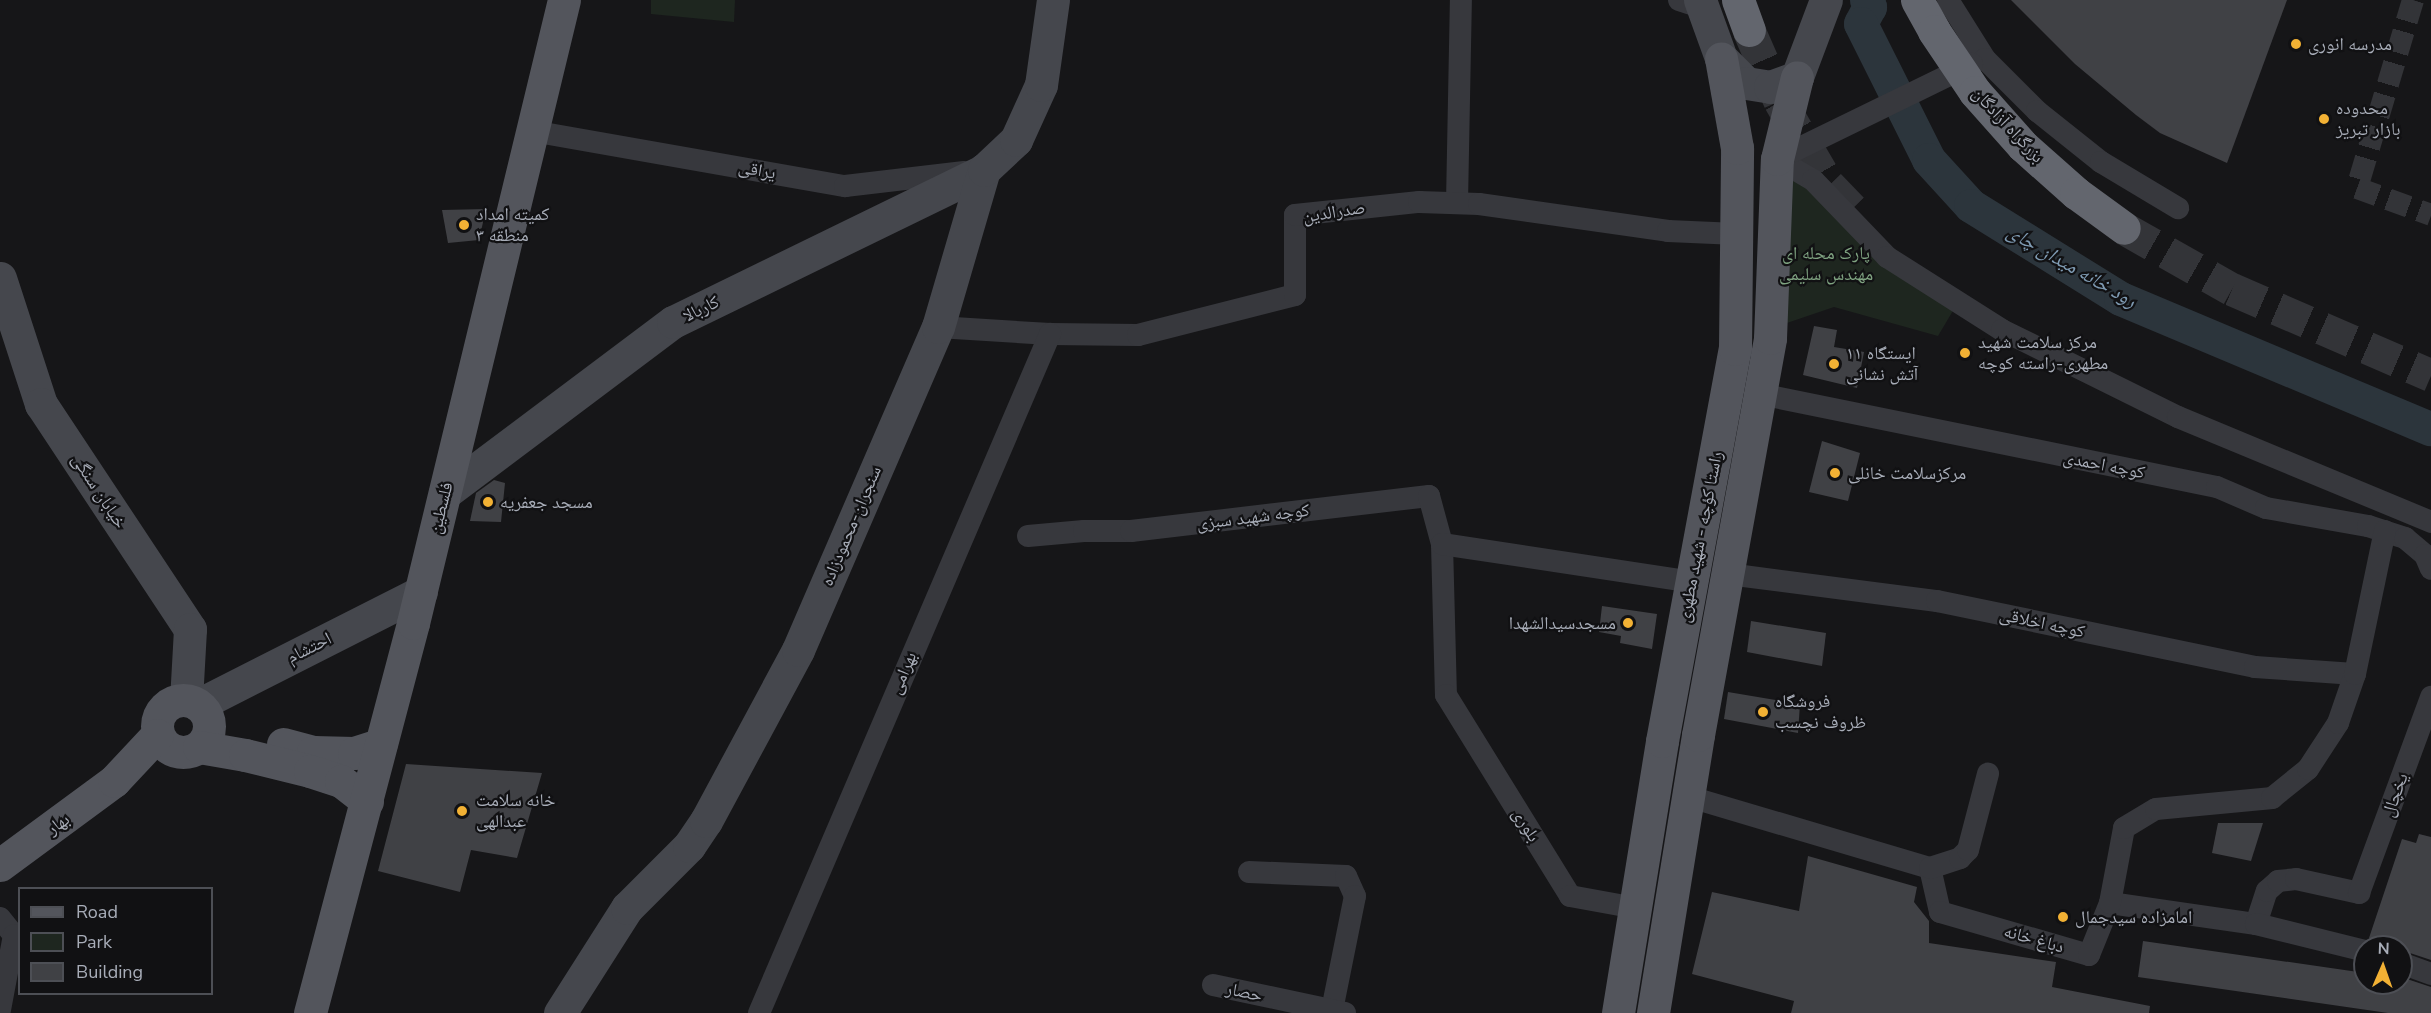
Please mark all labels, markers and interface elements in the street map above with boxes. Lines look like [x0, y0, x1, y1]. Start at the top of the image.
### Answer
place label: مدرسه انوری [2308, 33, 2392, 55]
marker: مدرسه انوری [2289, 37, 2303, 51]
street label: بزرگراه آزادگان [1967, 83, 2049, 167]
place label: محدوده بازار تبریز [2336, 98, 2400, 140]
marker: محدوده بازار تبریز [2317, 112, 2331, 126]
street label: یراقی [737, 156, 777, 184]
street label: صدرالدین [1301, 196, 1367, 228]
place label: کمیته امداد منطقه ۳ [476, 204, 549, 246]
marker: کمیته امداد منطقه ۳ [457, 218, 471, 232]
water label: رود خانه میدان چای [2003, 219, 2141, 313]
park label: پارک محله ای مهندس سلیمی [1779, 243, 1873, 286]
street label: کاربالا [679, 291, 723, 327]
place label: مرکز سلامت شهید مطهری-راسته کوچه [1978, 332, 2108, 374]
place label: ایستگاه ۱۱ آتش نشانی [1846, 343, 1918, 386]
marker: مرکز سلامت شهید مطهری-راسته کوچه [1956, 344, 1974, 362]
marker: ایستگاه ۱۱ آتش نشانی [1827, 357, 1841, 371]
street label: کوچه احمدی [2061, 446, 2147, 484]
street label: راستا کؤچه - شهید مطهری [1673, 449, 1727, 625]
street label: خیابان سنگی [67, 450, 131, 532]
place label: مرکزسلامت خانلی [1848, 462, 1966, 484]
street label: سنجران-محمودزاده [816, 463, 886, 589]
marker: مرکزسلامت خانلی [1826, 464, 1844, 482]
street label: فلسطین [424, 480, 458, 536]
place label: مسجد جعفریه [500, 491, 593, 513]
marker: مسجد جعفریه [481, 495, 495, 509]
street label: کوچه شهید سبزی [1195, 499, 1311, 535]
street label: کوچه اخلاقی [1997, 603, 2087, 643]
place label: مسجدسیدالشهدا [1509, 612, 1616, 634]
marker: مسجدسیدالشهدا [1621, 616, 1635, 630]
street label: احتشام [283, 628, 335, 668]
street label: بهرامی [884, 649, 922, 697]
place label: فروشگاه ظروف نچسب [1775, 691, 1866, 734]
marker: فروشگاه ظروف نچسب [1756, 705, 1770, 719]
street label: یخچال [2377, 770, 2413, 820]
place label: خانه سلامت عبدالهی [476, 790, 555, 832]
marker: خانه سلامت عبدالهی [453, 802, 471, 820]
street label: بلوری [1507, 804, 1545, 846]
street label: بهار [42, 808, 74, 840]
legend [18, 887, 213, 995]
text: Road [76, 900, 118, 924]
place label: امامزاده سیدجمال [2075, 906, 2192, 928]
marker: امامزاده سیدجمال [2056, 910, 2070, 924]
street label: دباغ خانه [2001, 920, 2067, 958]
text: Park [76, 930, 112, 954]
north arrow [2353, 935, 2413, 995]
text: N [2377, 938, 2390, 960]
text: Building [76, 960, 143, 984]
street label: حصار [1224, 978, 1264, 1006]

